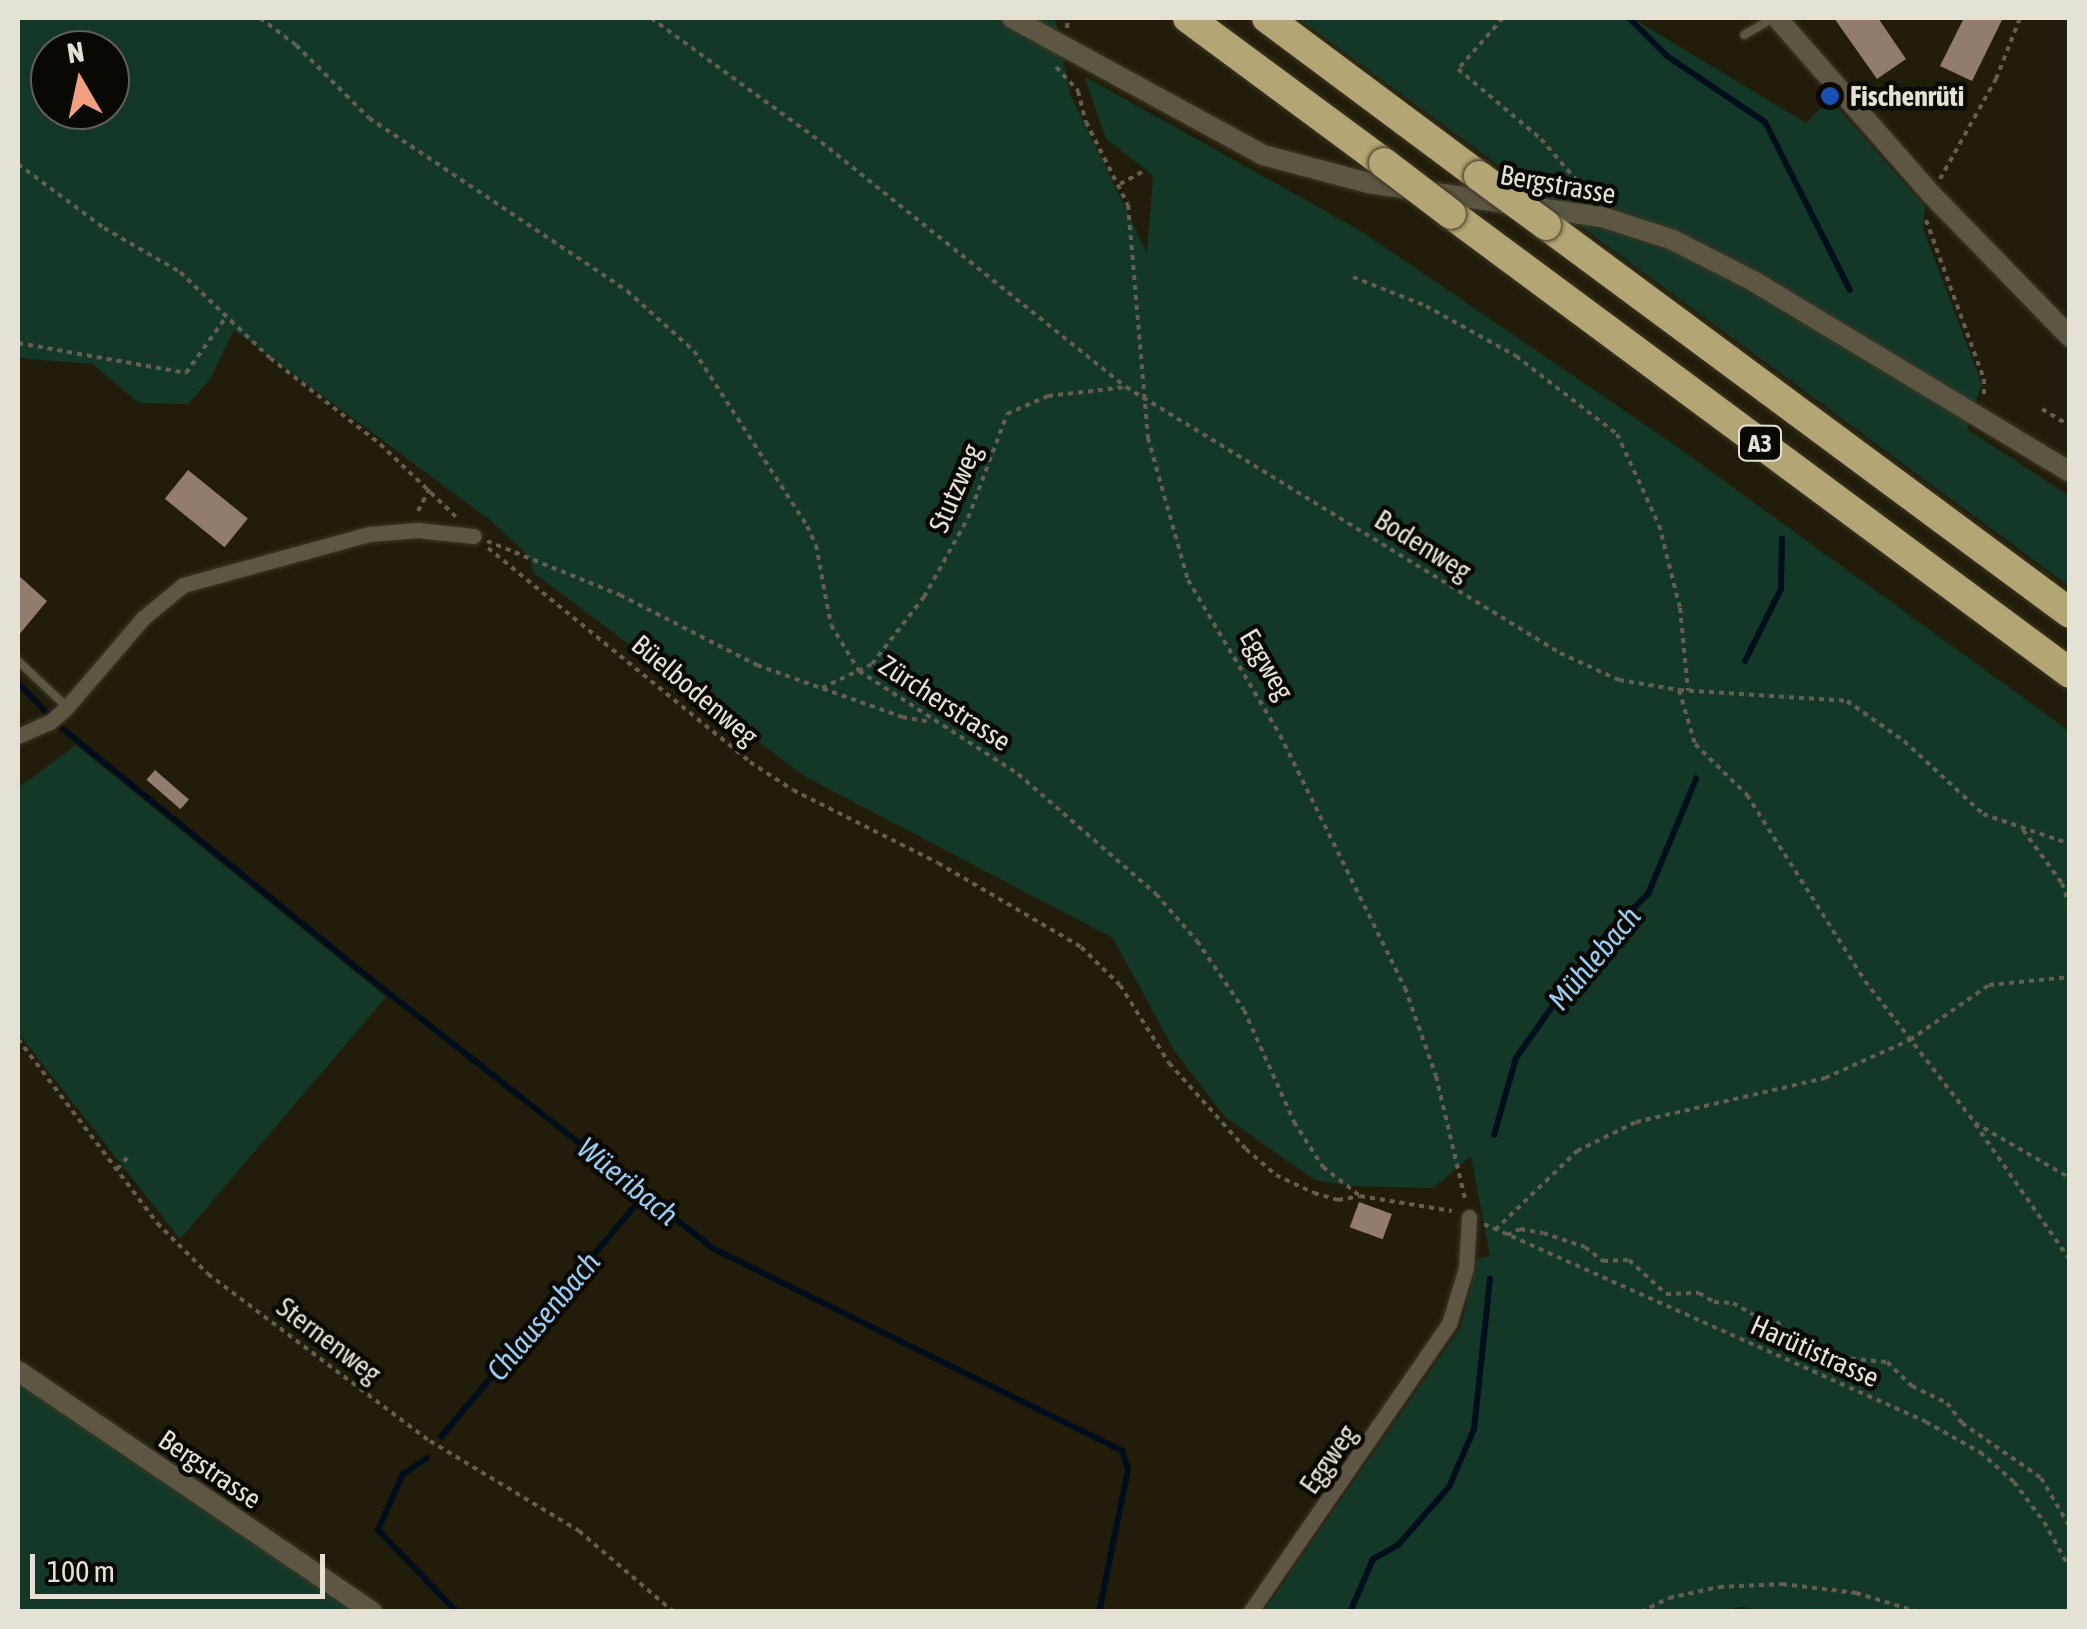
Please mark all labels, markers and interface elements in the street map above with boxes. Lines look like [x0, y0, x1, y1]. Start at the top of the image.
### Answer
north arrow [30, 30, 130, 130]
text: N [65, 35, 86, 69]
place label: Fischenrüti [1850, 79, 1964, 113]
marker: Fischenrüti [1819, 85, 1841, 107]
street label: Bergstrasse [1498, 157, 1618, 211]
road number: A3 [1738, 423, 1782, 463]
street label: Stutzweg [921, 439, 989, 537]
street label: Bodenweg [1369, 502, 1477, 588]
street label: Eggweg [1233, 623, 1301, 705]
street label: Büelbodenweg [625, 628, 765, 752]
street label: Zürcherstrasse [873, 648, 1017, 758]
water label: Mühlebach [1540, 899, 1648, 1017]
water label: Wüeribach [570, 1130, 686, 1232]
water label: Chlausenbach [479, 1244, 607, 1388]
street label: Sternenweg [270, 1290, 388, 1390]
street label: Harütistrasse [1746, 1308, 1884, 1394]
street label: Eggweg [1292, 1418, 1364, 1500]
street label: Bergstrasse [152, 1422, 268, 1516]
scale bar [35, 1534, 330, 1596]
text: 100 m [47, 1554, 115, 1588]

